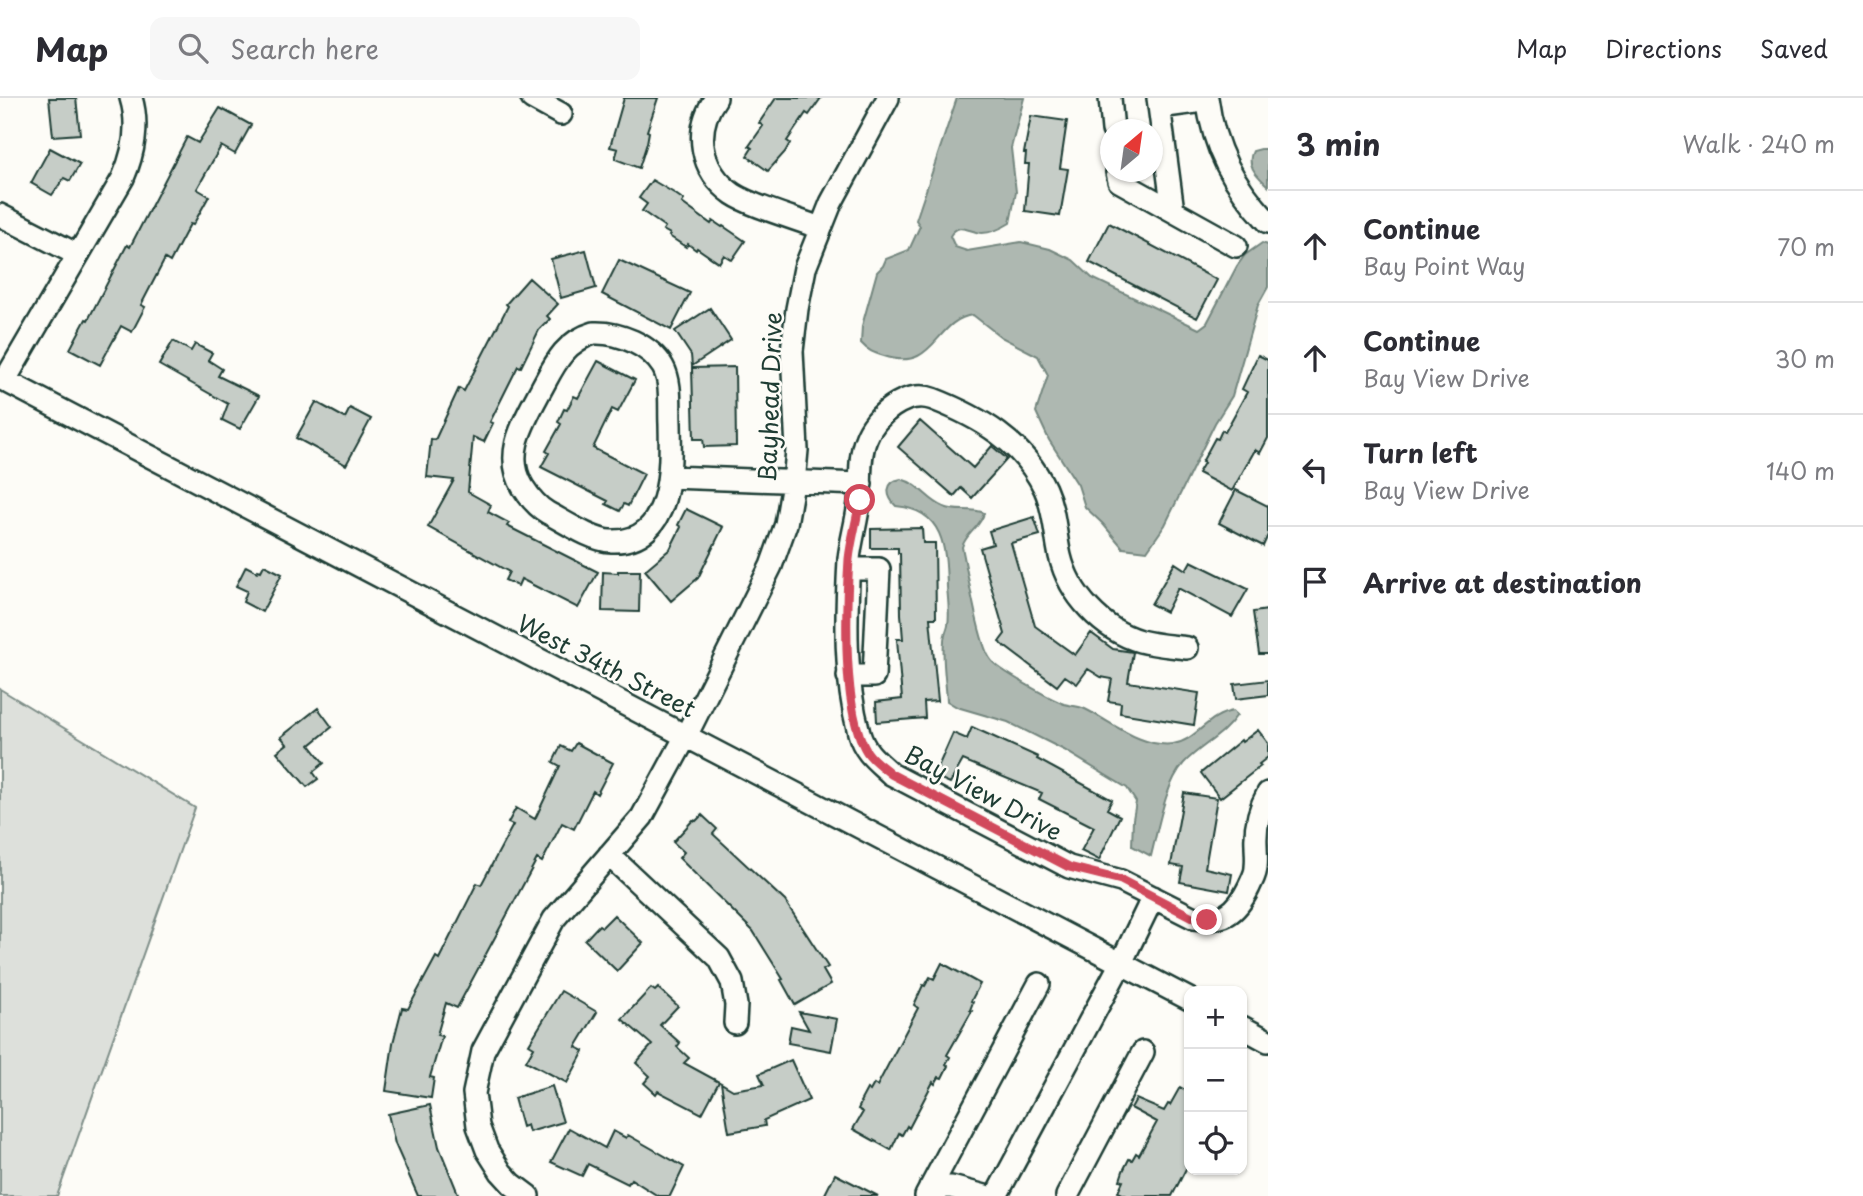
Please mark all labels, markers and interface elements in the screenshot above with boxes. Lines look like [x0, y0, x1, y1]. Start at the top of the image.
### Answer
search box [150, 17, 640, 80]
text: Map [35, 23, 108, 73]
icon: search [174, 29, 212, 67]
text: Search here [230, 29, 379, 68]
text: Map [1516, 30, 1567, 66]
text: Directions [1605, 30, 1722, 66]
text: Saved [1760, 30, 1828, 66]
north arrow [1100, 119, 1163, 182]
text: 3 min [1296, 121, 1381, 166]
text: Walk · 240 m [1683, 126, 1835, 161]
text: Continue [1363, 209, 1480, 248]
icon: ahead [1296, 227, 1334, 265]
text: 70 m [1777, 229, 1835, 264]
text: Bay Point Way [1363, 248, 1525, 283]
street label: Bayhead Drive [748, 311, 790, 483]
text: Continue [1363, 321, 1480, 360]
icon: ahead [1296, 339, 1334, 377]
text: 30 m [1774, 341, 1835, 376]
text: Bay View Drive [1363, 360, 1530, 395]
text: Turn left [1363, 433, 1478, 472]
icon: left [1296, 451, 1334, 489]
text: 140 m [1766, 453, 1835, 488]
text: Bay View Drive [1363, 472, 1530, 507]
route start [844, 484, 875, 515]
icon: arrive [1296, 563, 1334, 601]
text: Arrive at destination [1363, 563, 1642, 602]
street label: West 34th Street [511, 604, 703, 726]
street label: Bay View Drive [899, 735, 1069, 849]
route end [1191, 904, 1222, 935]
map controls [1184, 986, 1247, 1175]
button: + [1184, 986, 1247, 1049]
button: − [1184, 1049, 1247, 1112]
button: locate [1184, 1112, 1247, 1175]

